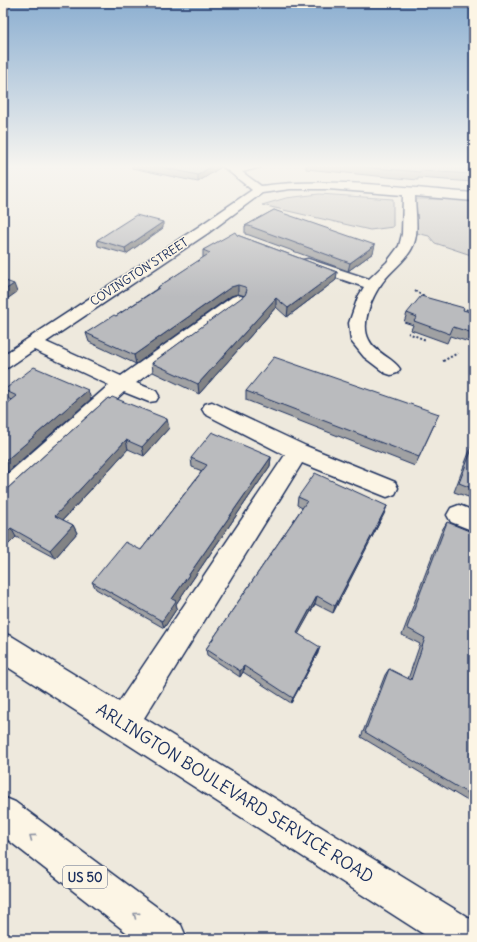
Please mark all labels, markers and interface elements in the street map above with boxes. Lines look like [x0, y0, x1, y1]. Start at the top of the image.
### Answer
street label: COVINGTON STREET [87, 234, 191, 309]
street label: ARLINGTON BOULEVARD SERVICE ROAD [92, 698, 378, 888]
one-way arrow [30, 834, 37, 841]
road number: US 50 [63, 866, 107, 888]
one-way arrow [133, 913, 140, 920]

